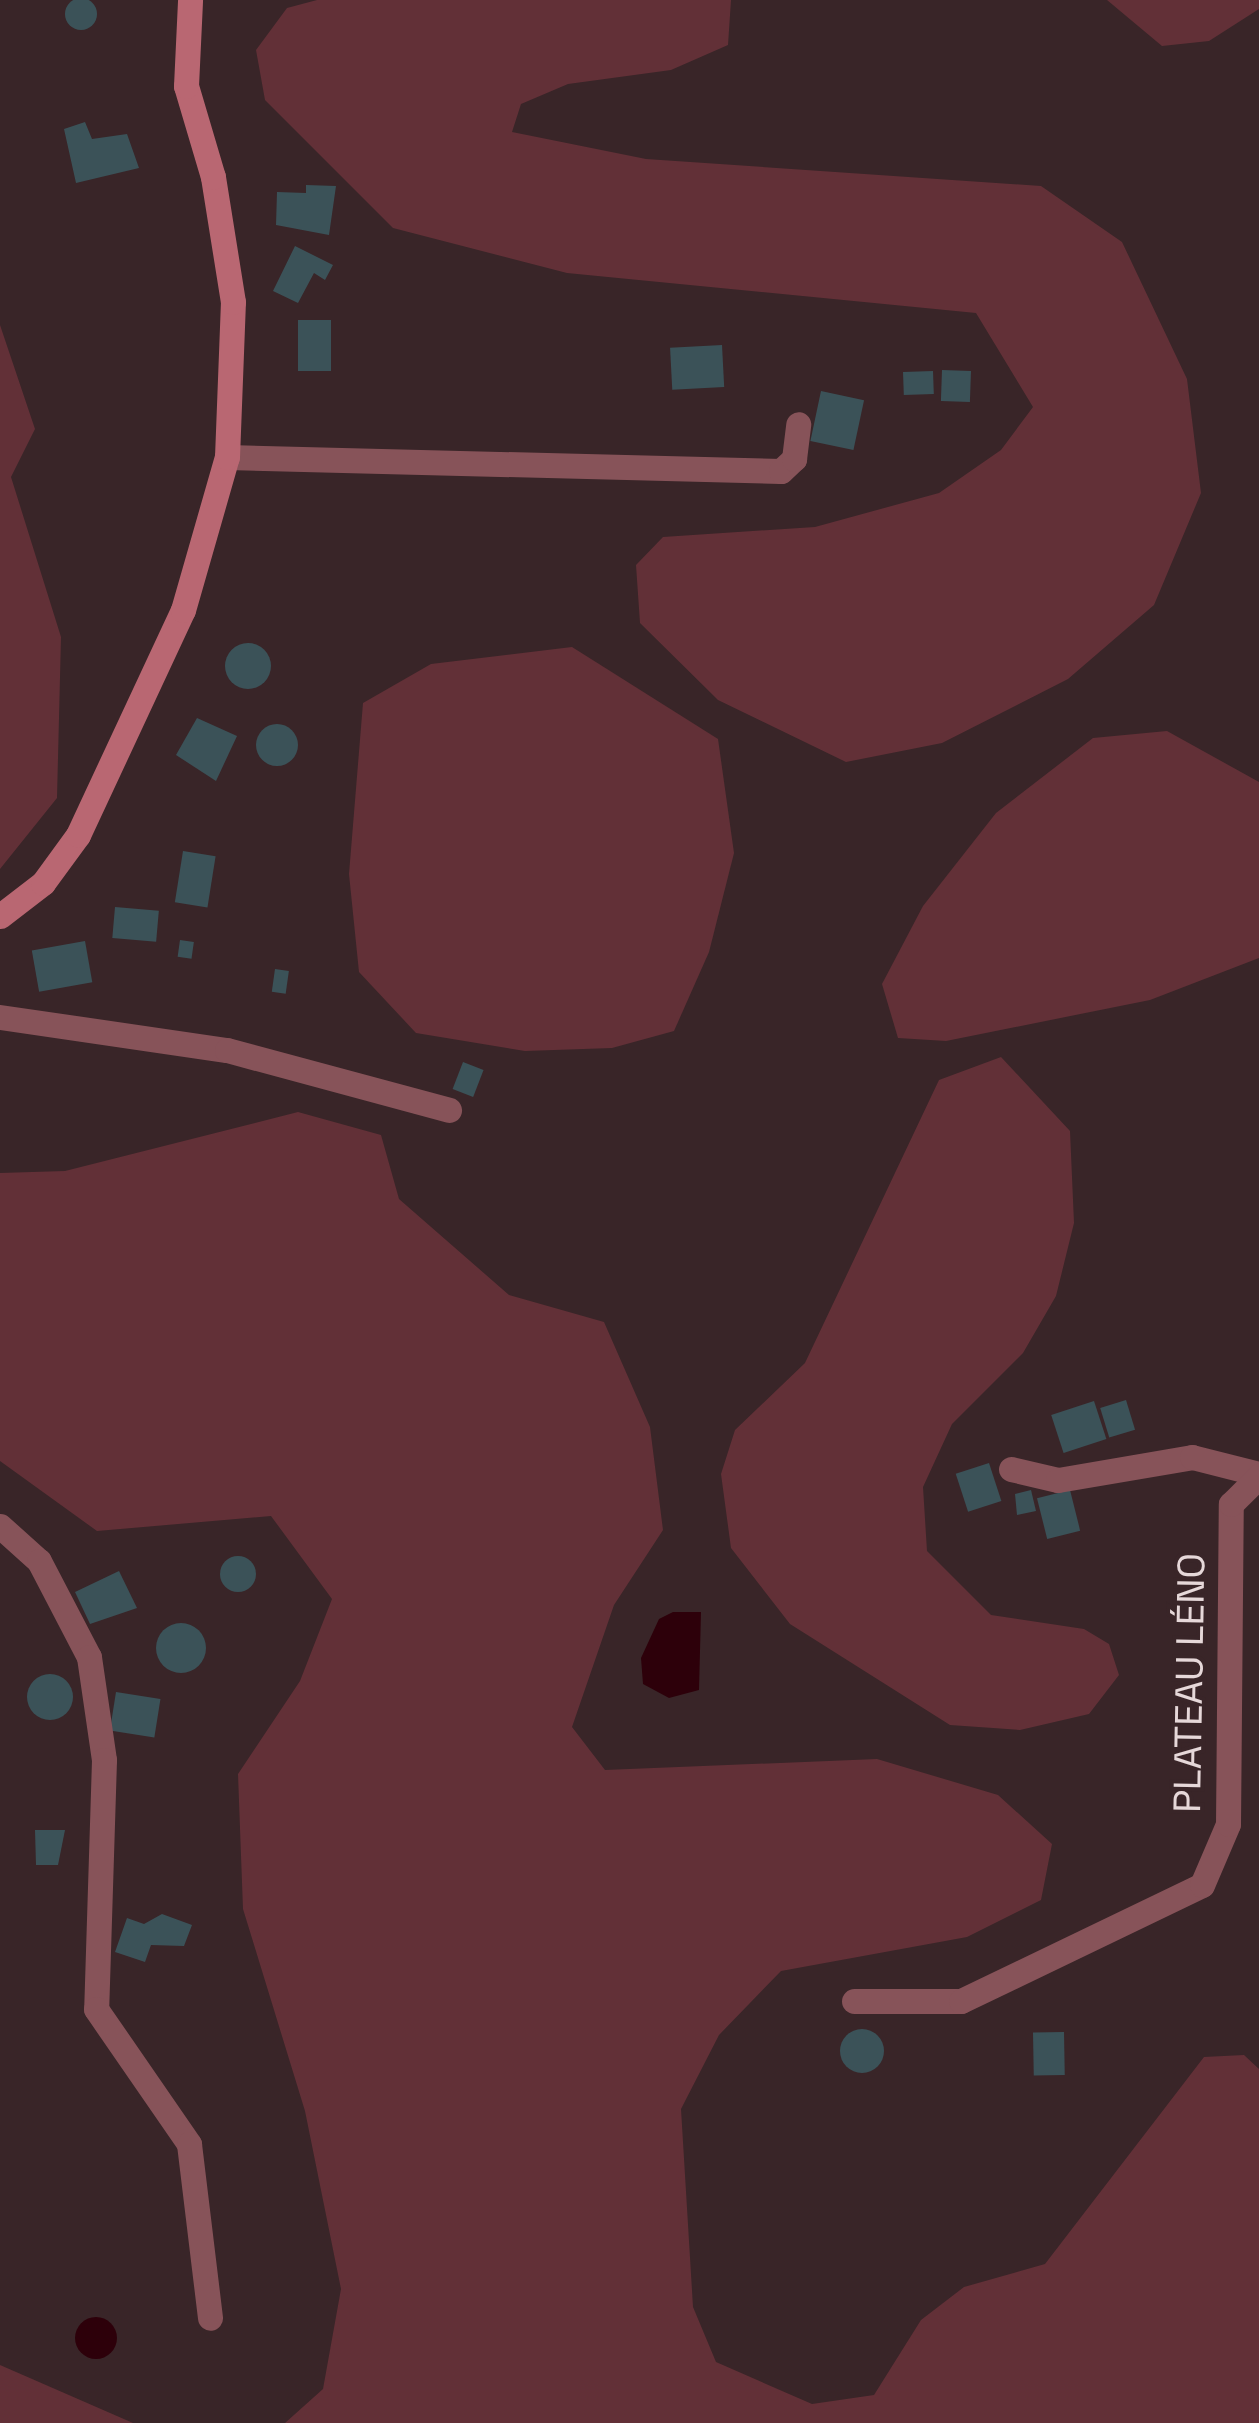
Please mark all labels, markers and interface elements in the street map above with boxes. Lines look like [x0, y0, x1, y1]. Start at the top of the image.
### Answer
street label: PLATEAU LÉNO [1165, 1553, 1215, 1813]

